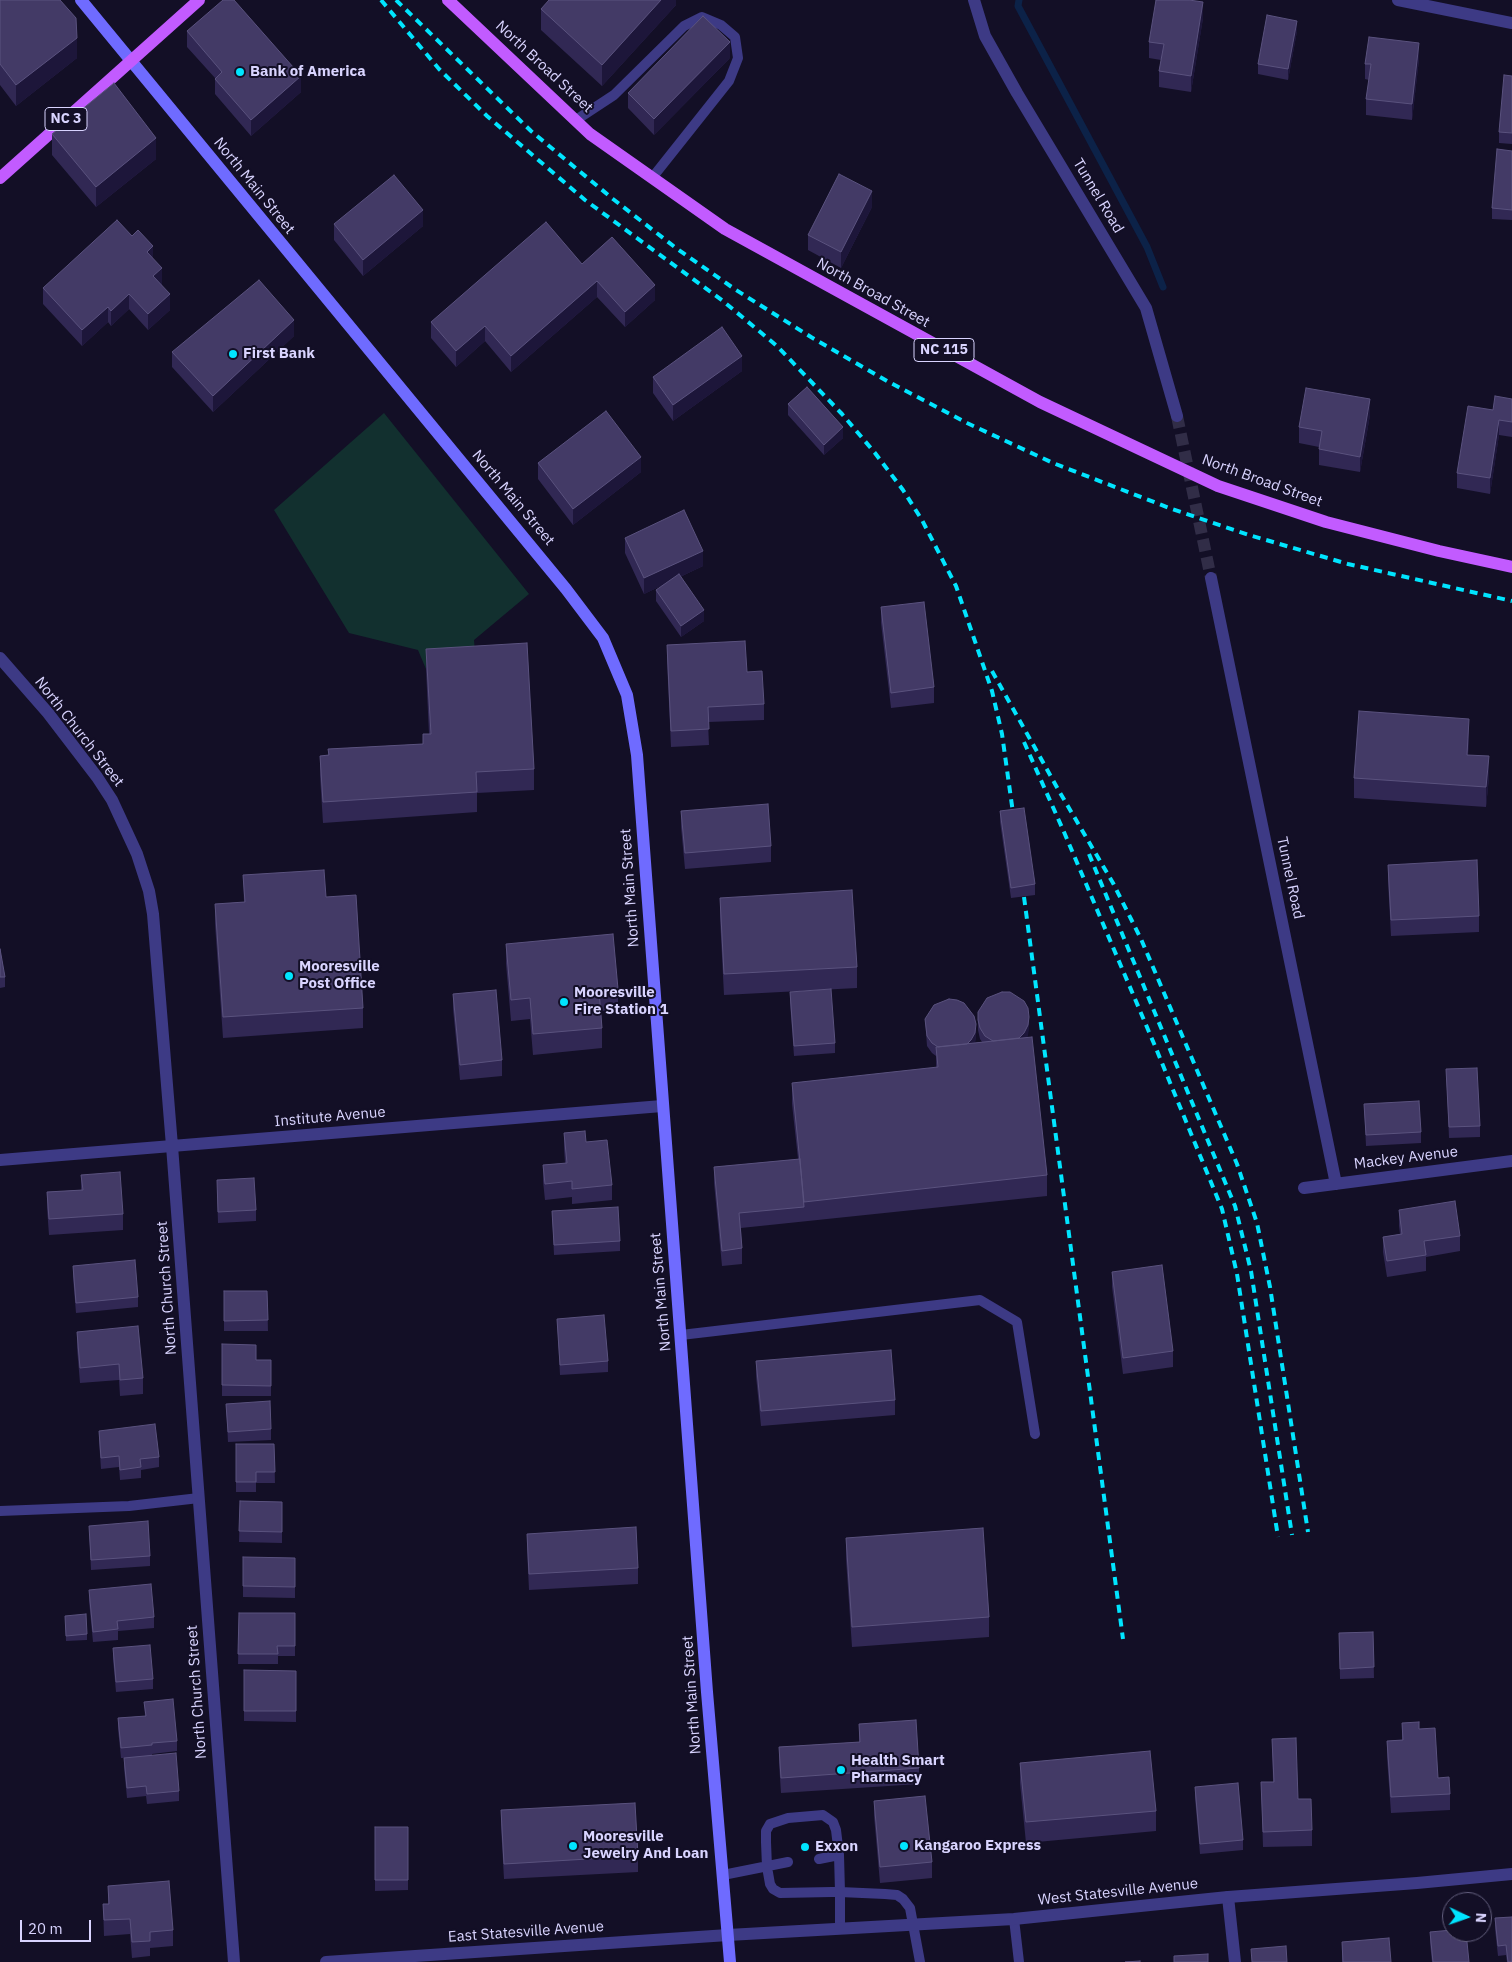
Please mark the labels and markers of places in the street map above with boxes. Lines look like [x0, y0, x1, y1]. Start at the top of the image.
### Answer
place label: Bank of America [250, 63, 366, 81]
marker: Bank of America [234, 66, 246, 78]
place label: First Bank [243, 345, 315, 363]
marker: First Bank [227, 348, 239, 360]
place label: Mooresville Post Office [299, 958, 380, 993]
marker: Mooresville Post Office [283, 970, 295, 982]
place label: Mooresville Fire Station 1 [574, 984, 668, 1019]
marker: Mooresville Fire Station 1 [558, 996, 570, 1008]
place label: Health Smart Pharmacy [851, 1752, 945, 1787]
marker: Health Smart Pharmacy [835, 1764, 847, 1776]
place label: Mooresville Jewelry And Loan [583, 1828, 709, 1863]
place label: Kangaroo Express [914, 1837, 1041, 1855]
place label: Exxon [815, 1838, 858, 1856]
marker: Mooresville Jewelry And Loan [567, 1840, 579, 1852]
marker: Kangaroo Express [898, 1840, 910, 1852]
marker: Exxon [799, 1841, 811, 1853]

